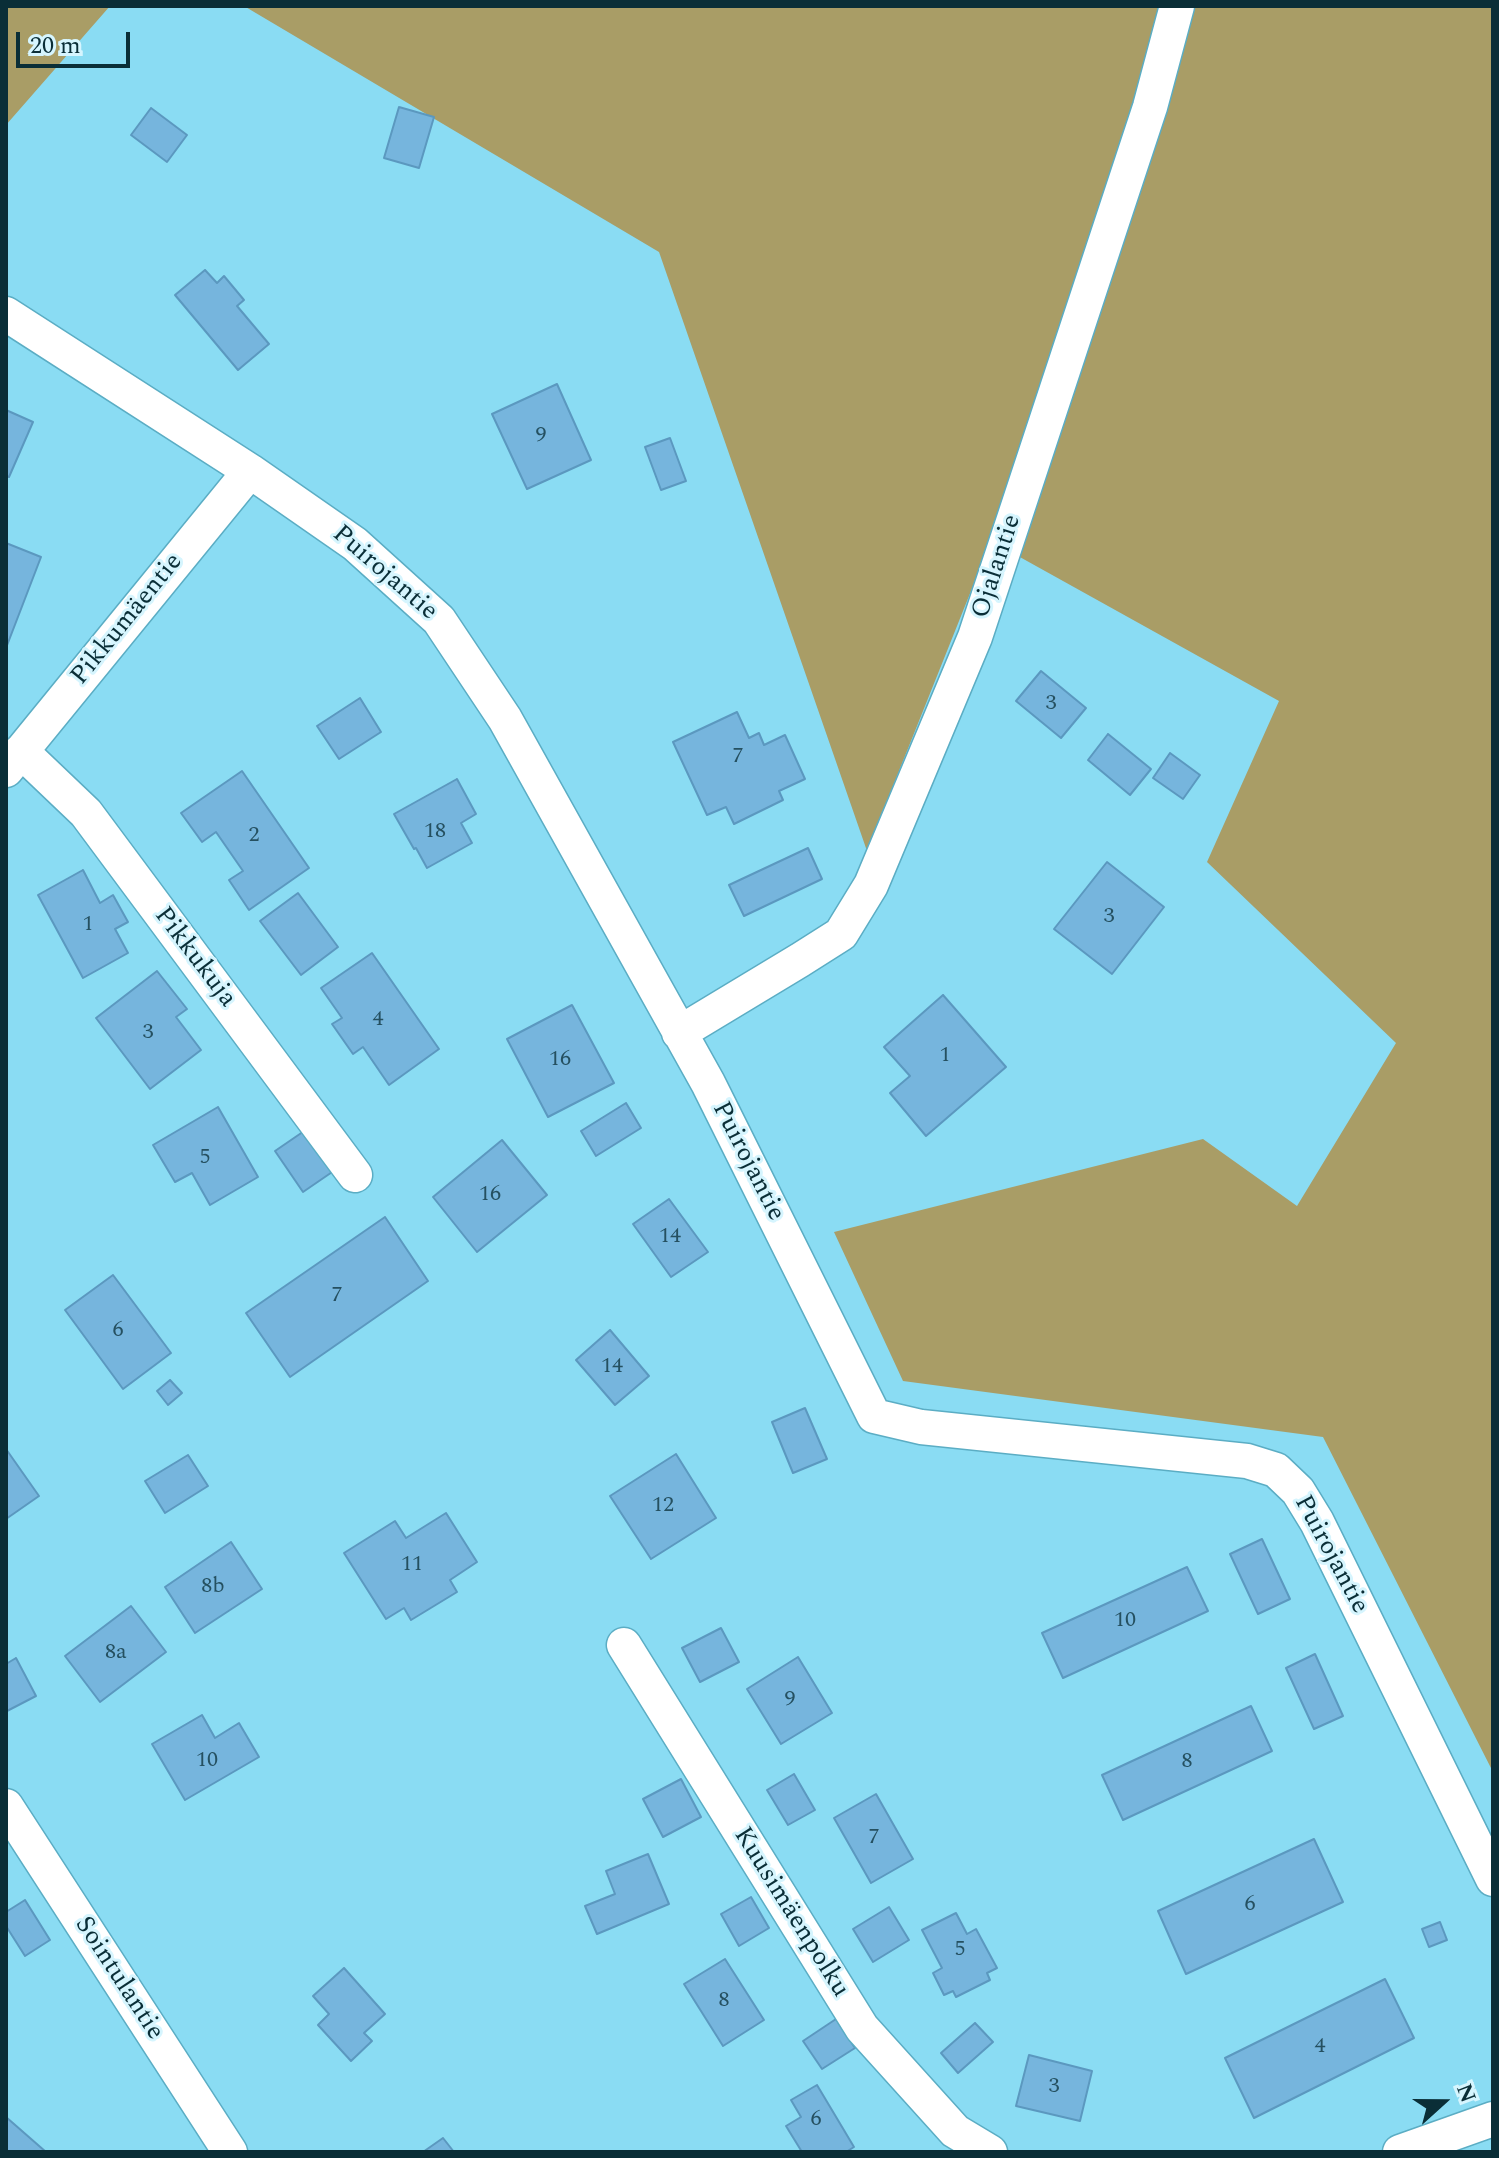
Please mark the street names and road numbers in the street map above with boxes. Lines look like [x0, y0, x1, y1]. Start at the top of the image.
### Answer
street label: Ojalantie [967, 511, 1029, 623]
street label: Puirojantie [325, 520, 443, 628]
street label: Pikkumäentie [65, 548, 191, 692]
street label: Pikkukuja [146, 902, 242, 1014]
street label: Puirojantie [704, 1097, 790, 1227]
street label: Puirojantie [1286, 1490, 1374, 1620]
street label: Kuusimäenpolku [725, 1822, 855, 2004]
street label: Sointulantie [67, 1911, 169, 2047]

